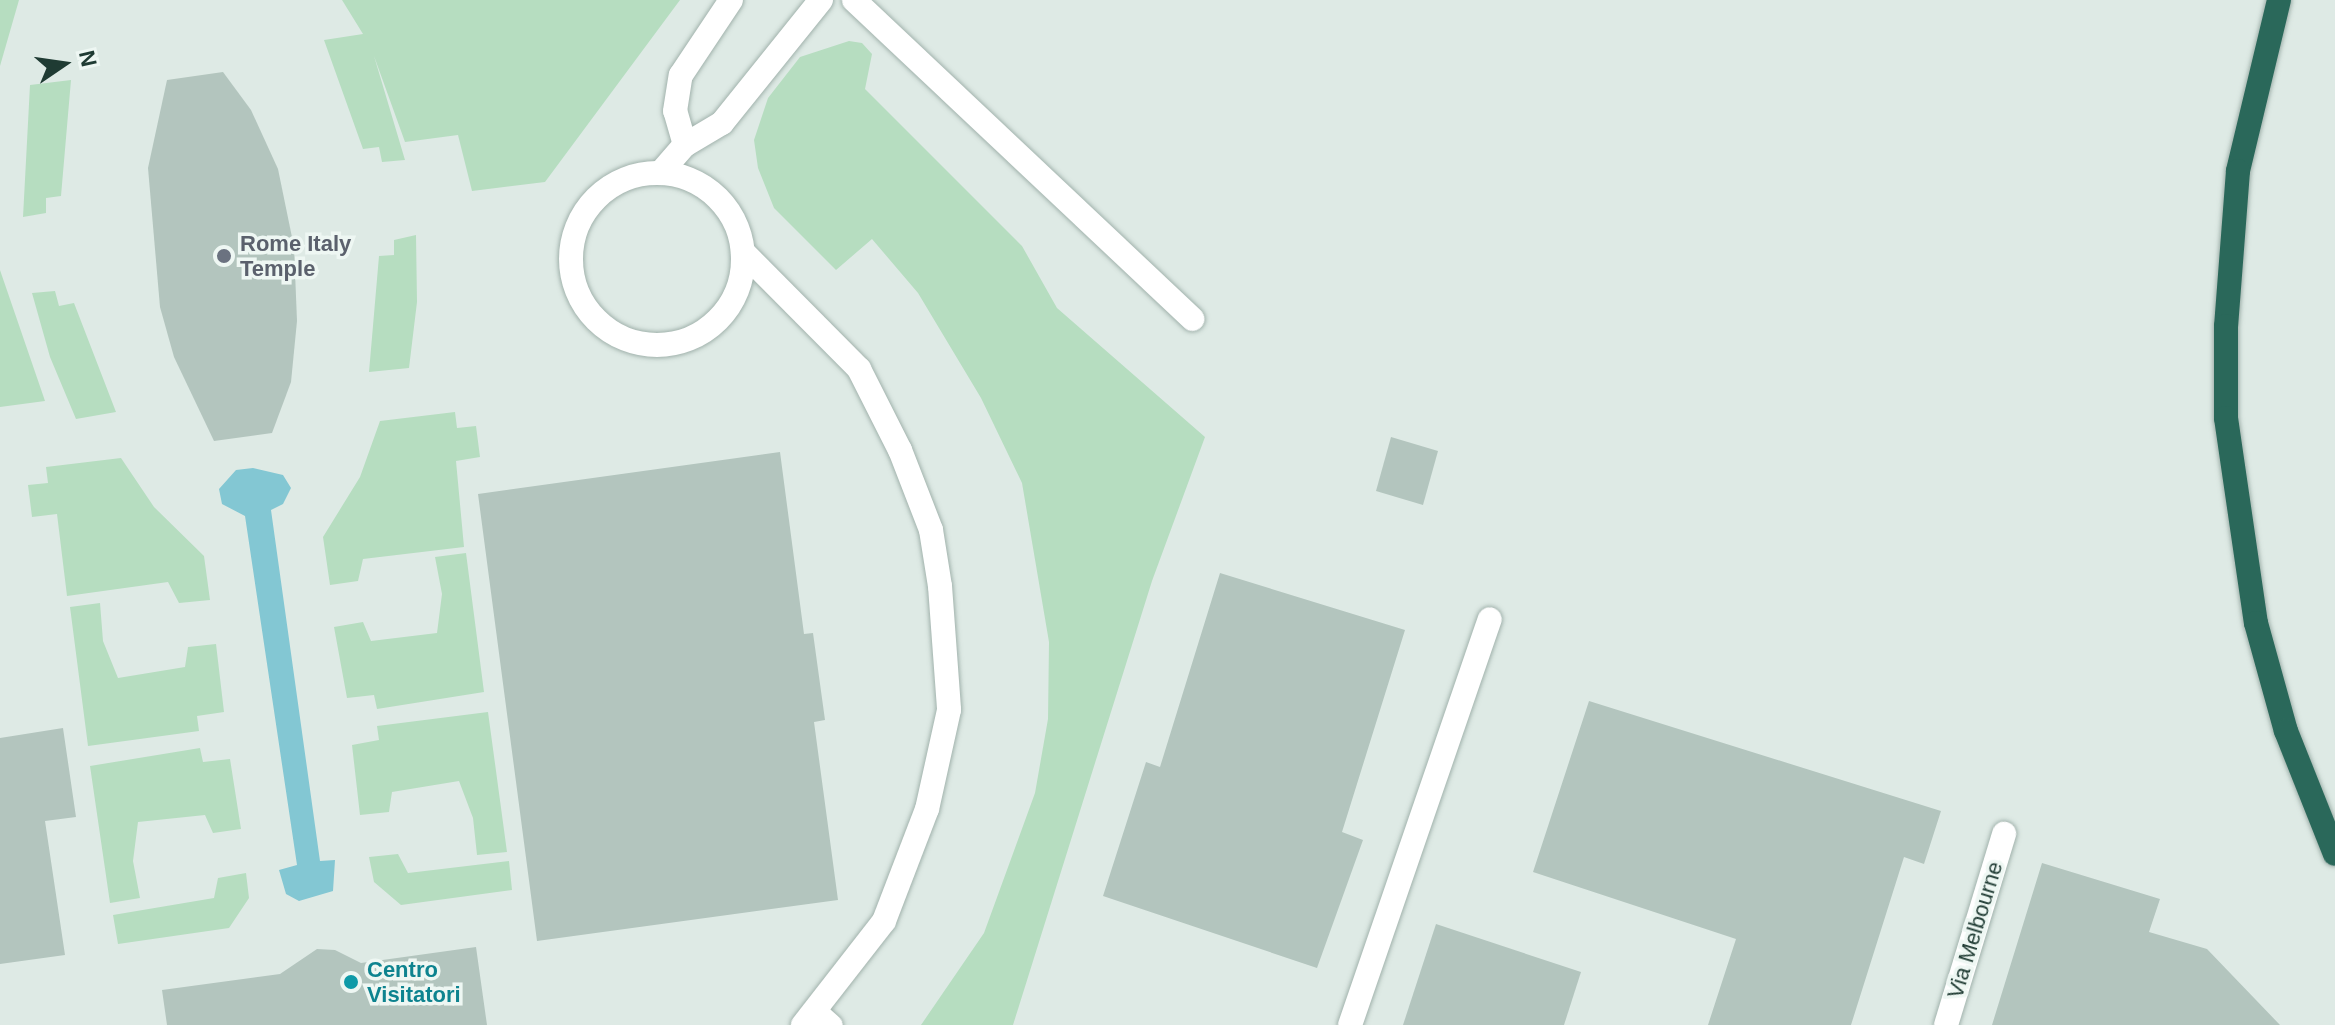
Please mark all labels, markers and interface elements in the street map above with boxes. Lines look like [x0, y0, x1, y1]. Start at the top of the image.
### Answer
north arrow [24, 24, 104, 104]
text: N [74, 48, 102, 69]
place label: Rome Italy Temple [240, 230, 351, 282]
marker: Rome Italy Temple [215, 247, 233, 265]
street label: Via Melbourne [1942, 858, 2008, 1002]
place label: Centro Visitatori [367, 956, 461, 1008]
marker: Centro Visitatori [342, 973, 360, 991]

